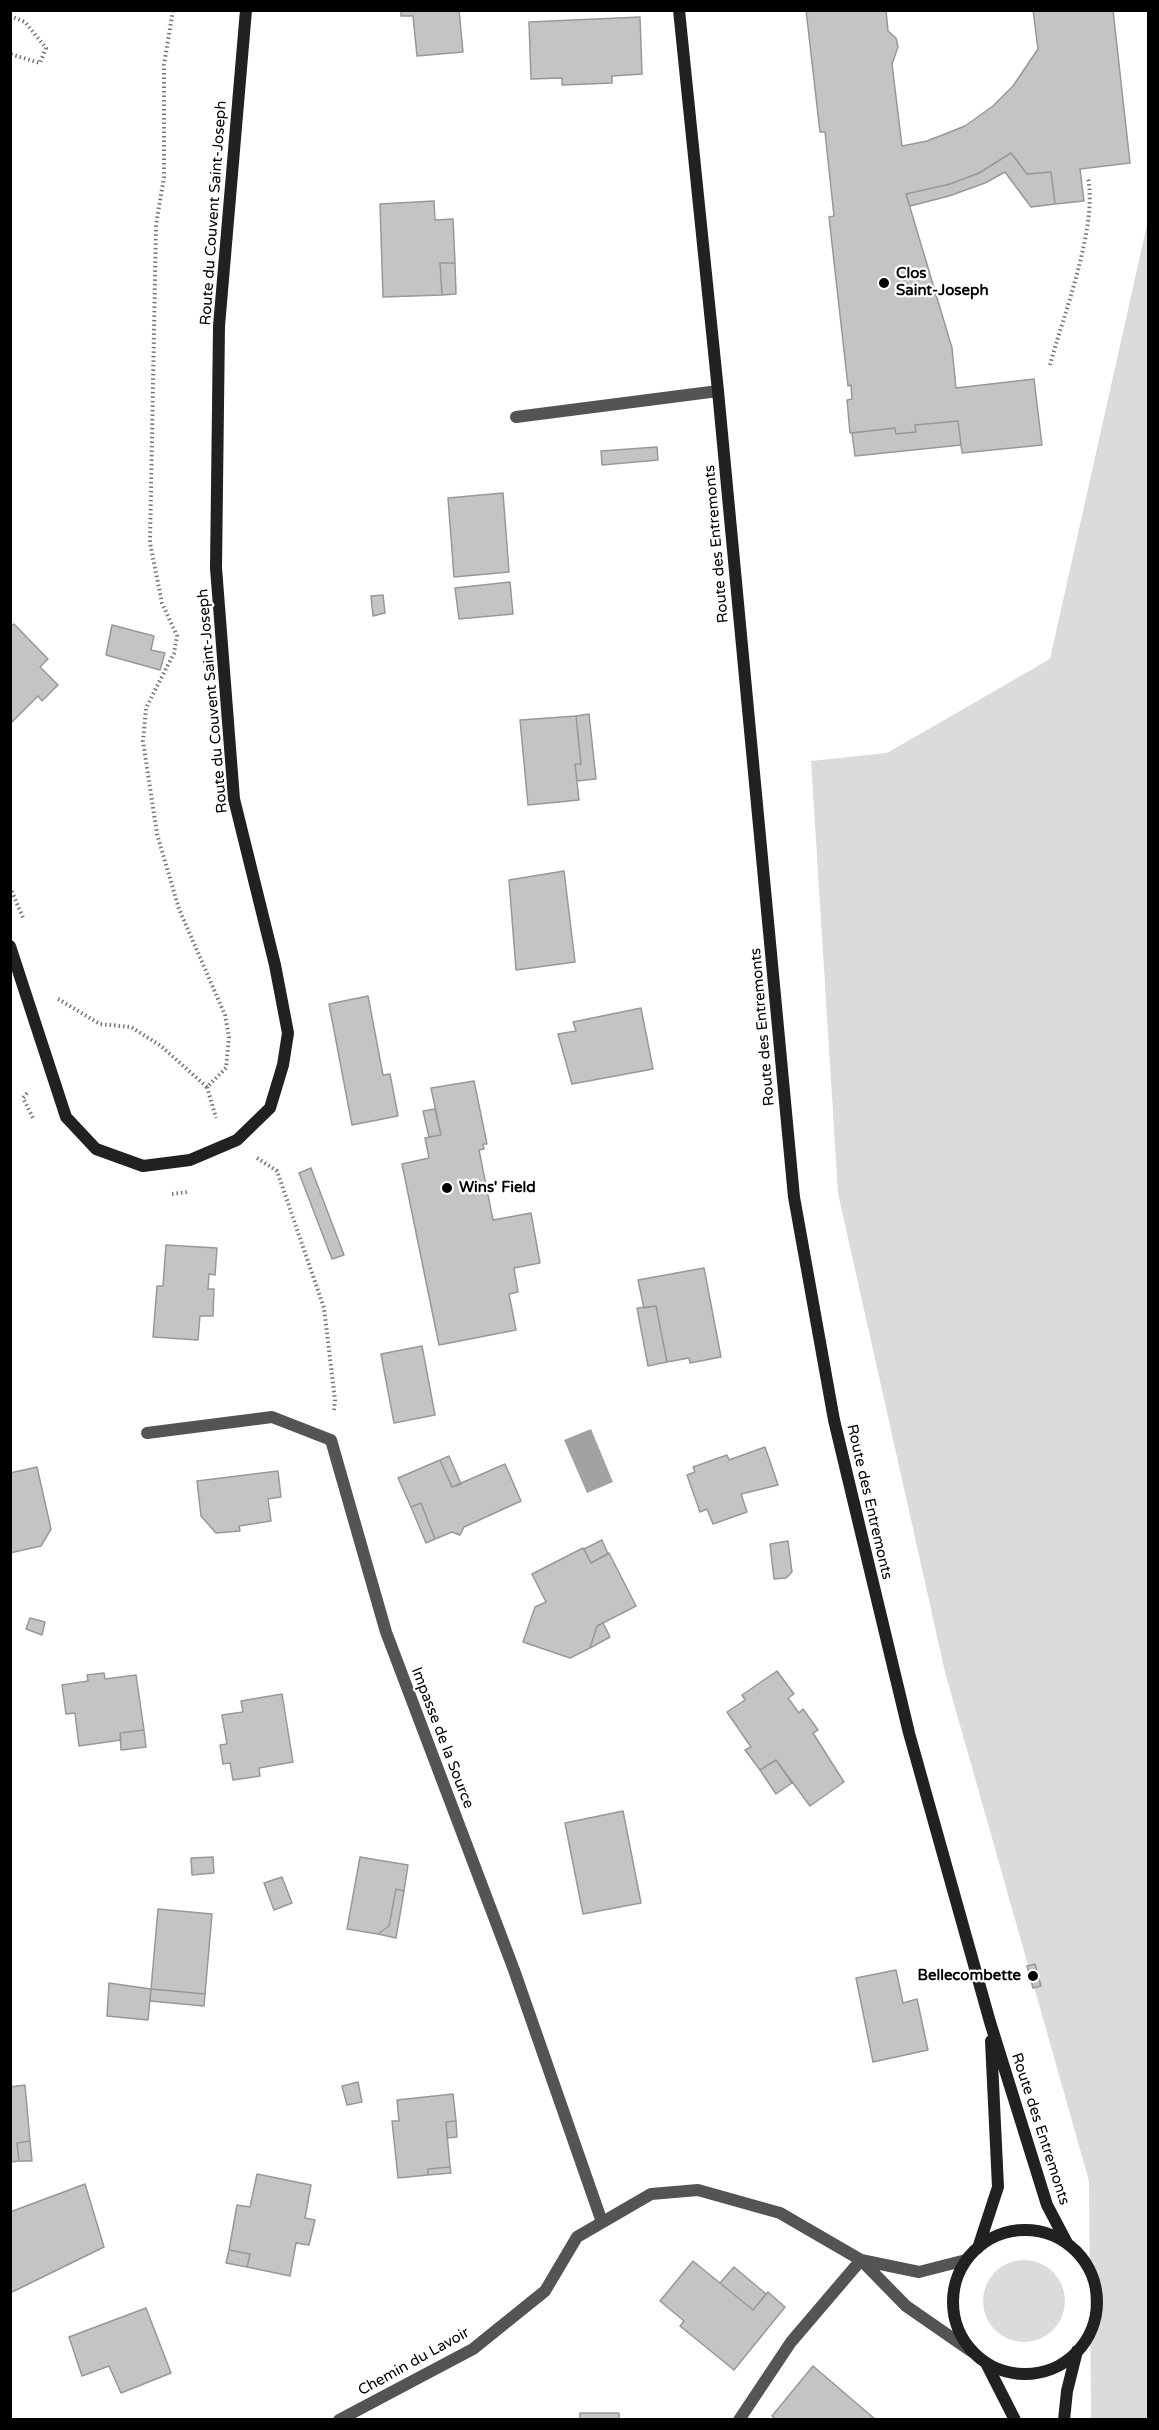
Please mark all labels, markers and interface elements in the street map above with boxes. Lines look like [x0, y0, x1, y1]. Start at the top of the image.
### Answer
street label: Route du Couvent Saint-Joseph [197, 100, 231, 326]
place label: Clos Saint-Joseph [896, 265, 989, 300]
marker: Clos Saint-Joseph [877, 276, 891, 290]
street label: Route des Entremonts [701, 464, 733, 624]
street label: Route du Couvent Saint-Joseph [194, 588, 232, 814]
street label: Route des Entremonts [747, 947, 779, 1107]
place label: Wins' Field [459, 1179, 536, 1197]
marker: Wins' Field [440, 1181, 454, 1195]
street label: Route des Entremonts [842, 1423, 896, 1581]
street label: Impasse de la Source [407, 1665, 477, 1811]
place label: Bellecombette [918, 1967, 1021, 1985]
marker: Bellecombette [1026, 1969, 1040, 1983]
street label: Route des Entremonts [1007, 2051, 1073, 2207]
street label: Chemin du Lavoir [355, 2324, 473, 2400]

